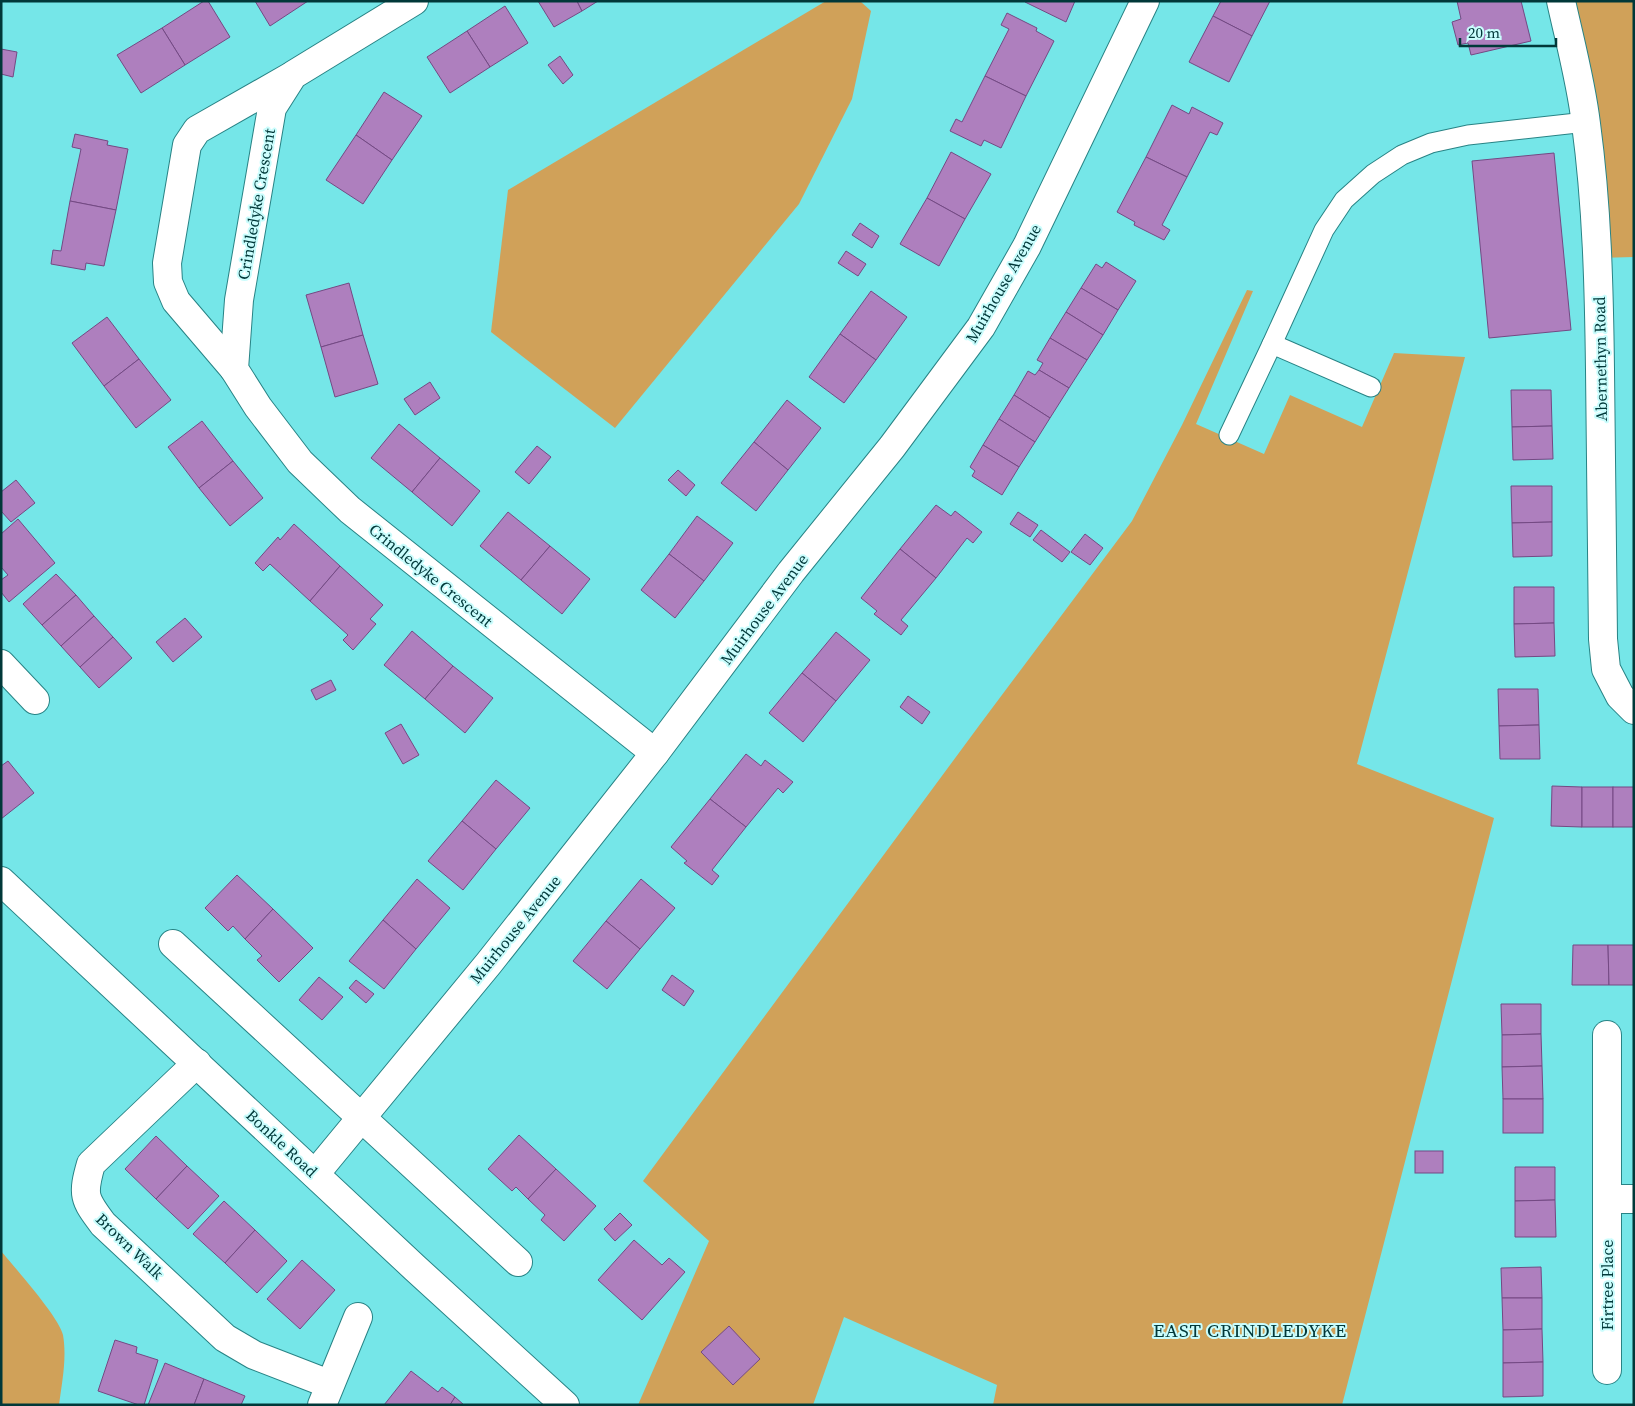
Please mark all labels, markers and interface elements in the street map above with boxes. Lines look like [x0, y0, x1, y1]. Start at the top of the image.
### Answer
scale bar [1460, 15, 1556, 47]
text: 20 m [1468, 22, 1500, 43]
street label: Crindledyke Crescent [232, 126, 280, 281]
street label: Muirhouse Avenue [960, 220, 1046, 346]
street label: Abernethyn Road [1588, 296, 1612, 422]
street label: Crindledyke Crescent [365, 518, 498, 632]
street label: Muirhouse Avenue [715, 549, 813, 669]
street label: Muirhouse Avenue [464, 870, 566, 988]
street label: Bonkle Road [242, 1104, 322, 1182]
street label: Brown Walk [91, 1208, 169, 1284]
street label: Firtree Place [1596, 1240, 1618, 1330]
district label: EAST CRINDLEDYKE [1153, 1317, 1347, 1343]

